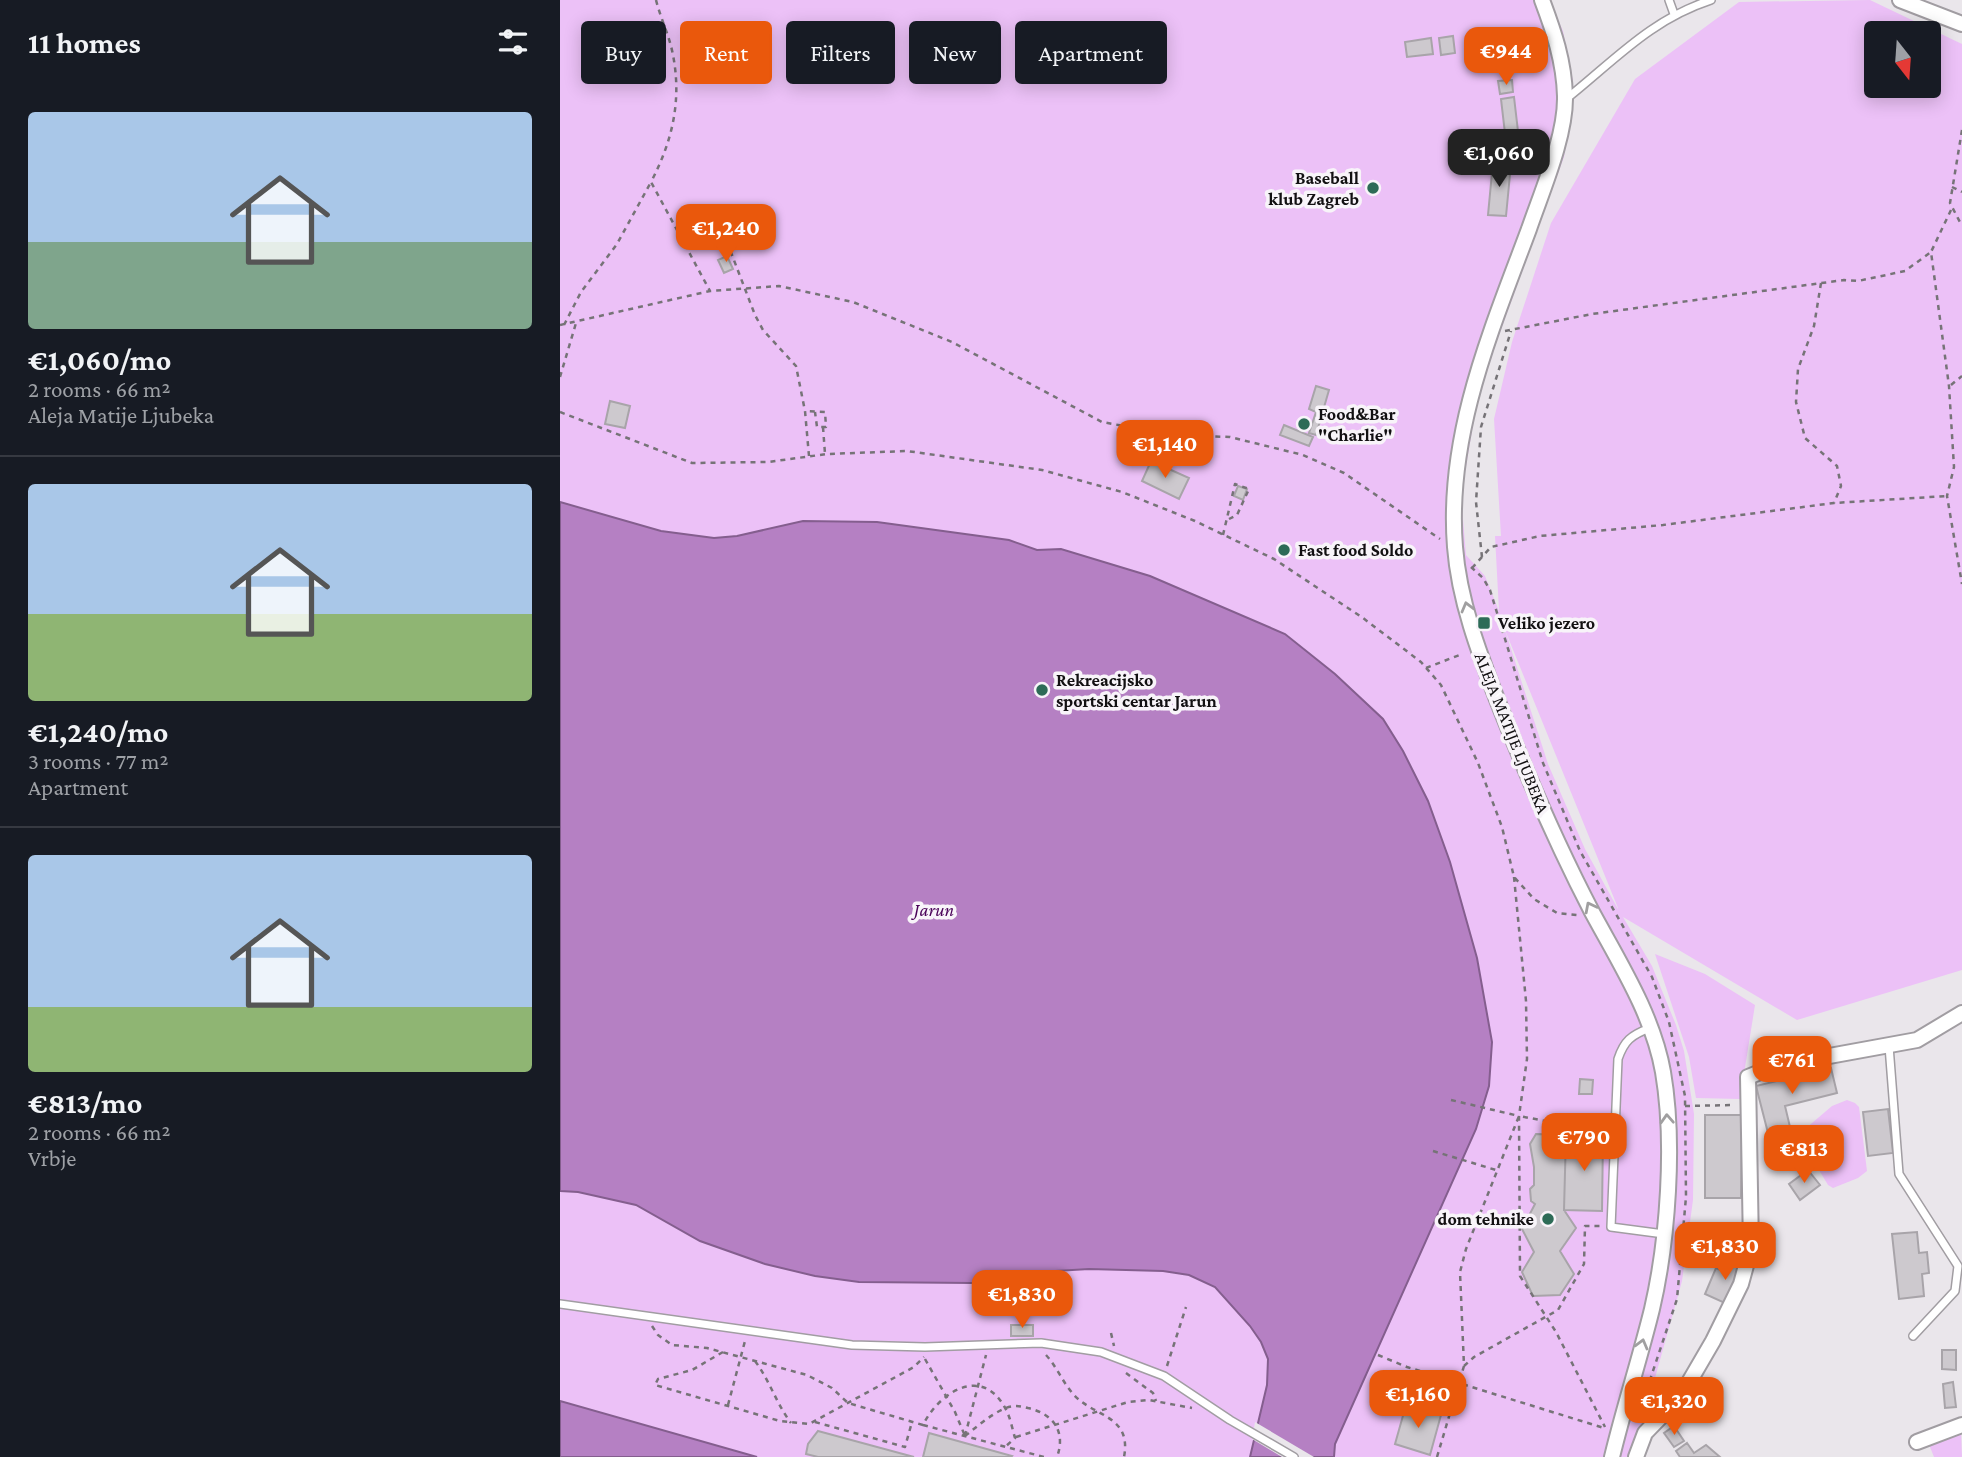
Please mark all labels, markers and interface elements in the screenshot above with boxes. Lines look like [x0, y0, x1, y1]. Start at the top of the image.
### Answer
chip: Buy [581, 21, 666, 84]
chip: Rent [680, 21, 772, 84]
chip: Filters [786, 21, 895, 84]
chip: New [909, 21, 1001, 84]
chip: Apartment [1015, 21, 1167, 84]
north arrow [1864, 21, 1941, 98]
map controls [1864, 21, 1941, 98]
icon: filters [494, 23, 532, 61]
text: 11 homes [28, 26, 141, 59]
pin: €944 [1465, 28, 1547, 87]
text: €944 [1480, 37, 1532, 63]
pin: €1,060 [1442, 130, 1556, 189]
text: €1,060 [1464, 139, 1534, 165]
icon: home [217, 157, 343, 283]
place label: Baseball klub Zagreb [1268, 168, 1359, 209]
marker: Baseball klub Zagreb [1365, 180, 1381, 196]
pin: €1,240 [669, 204, 783, 264]
text: €1,240 [692, 214, 760, 240]
text: €1,060/mo [28, 343, 171, 376]
text: 2 rooms · 66 m² [28, 376, 171, 402]
text: Aleja Matije Ljubeka [28, 402, 214, 428]
place label: Food&Bar "Charlie" [1318, 404, 1396, 445]
marker: Food&Bar "Charlie" [1296, 416, 1312, 432]
pin: €1,140 [1108, 420, 1222, 480]
text: €1,140 [1132, 430, 1198, 456]
icon: home [217, 529, 343, 655]
place label: Fast food Soldo [1298, 540, 1413, 560]
marker: Fast food Soldo [1276, 542, 1292, 558]
one-way arrow [1460, 601, 1475, 613]
place label: Veliko jezero [1497, 613, 1595, 634]
marker: Veliko jezero [1476, 615, 1492, 631]
street label: ALEJA MATIJE LJUBEKA [1470, 649, 1554, 817]
place label: Rekreacijsko sportski centar Jarun [1056, 670, 1217, 711]
marker: Rekreacijsko sportski centar Jarun [1034, 682, 1050, 698]
text: €1,240/mo [28, 715, 168, 748]
text: 3 rooms · 77 m² [28, 748, 168, 774]
text: Apartment [28, 774, 128, 800]
water label: Jarun [911, 899, 954, 920]
icon: home [217, 900, 343, 1026]
one-way arrow [1585, 902, 1598, 915]
pin: €761 [1751, 1036, 1833, 1096]
text: €761 [1769, 1046, 1815, 1072]
text: €813/mo [28, 1086, 142, 1119]
one-way arrow [1660, 1113, 1675, 1124]
pin: €790 [1543, 1114, 1625, 1173]
text: 2 rooms · 66 m² [28, 1119, 171, 1145]
text: €790 [1558, 1123, 1610, 1149]
pin: €813 [1763, 1126, 1845, 1185]
text: €813 [1780, 1135, 1828, 1161]
text: Vrbje [28, 1145, 76, 1171]
place label: dom tehnike [1438, 1209, 1534, 1229]
marker: dom tehnike [1540, 1211, 1556, 1227]
pin: €1,830 [1668, 1222, 1782, 1282]
text: €1,830 [1691, 1232, 1759, 1258]
pin: €1,830 [965, 1270, 1079, 1330]
text: €1,830 [988, 1280, 1056, 1306]
one-way arrow [1634, 1338, 1648, 1350]
pin: €1,160 [1361, 1370, 1475, 1430]
pin: €1,320 [1617, 1378, 1731, 1437]
text: €1,160 [1385, 1380, 1451, 1406]
text: €1,320 [1641, 1387, 1707, 1413]

